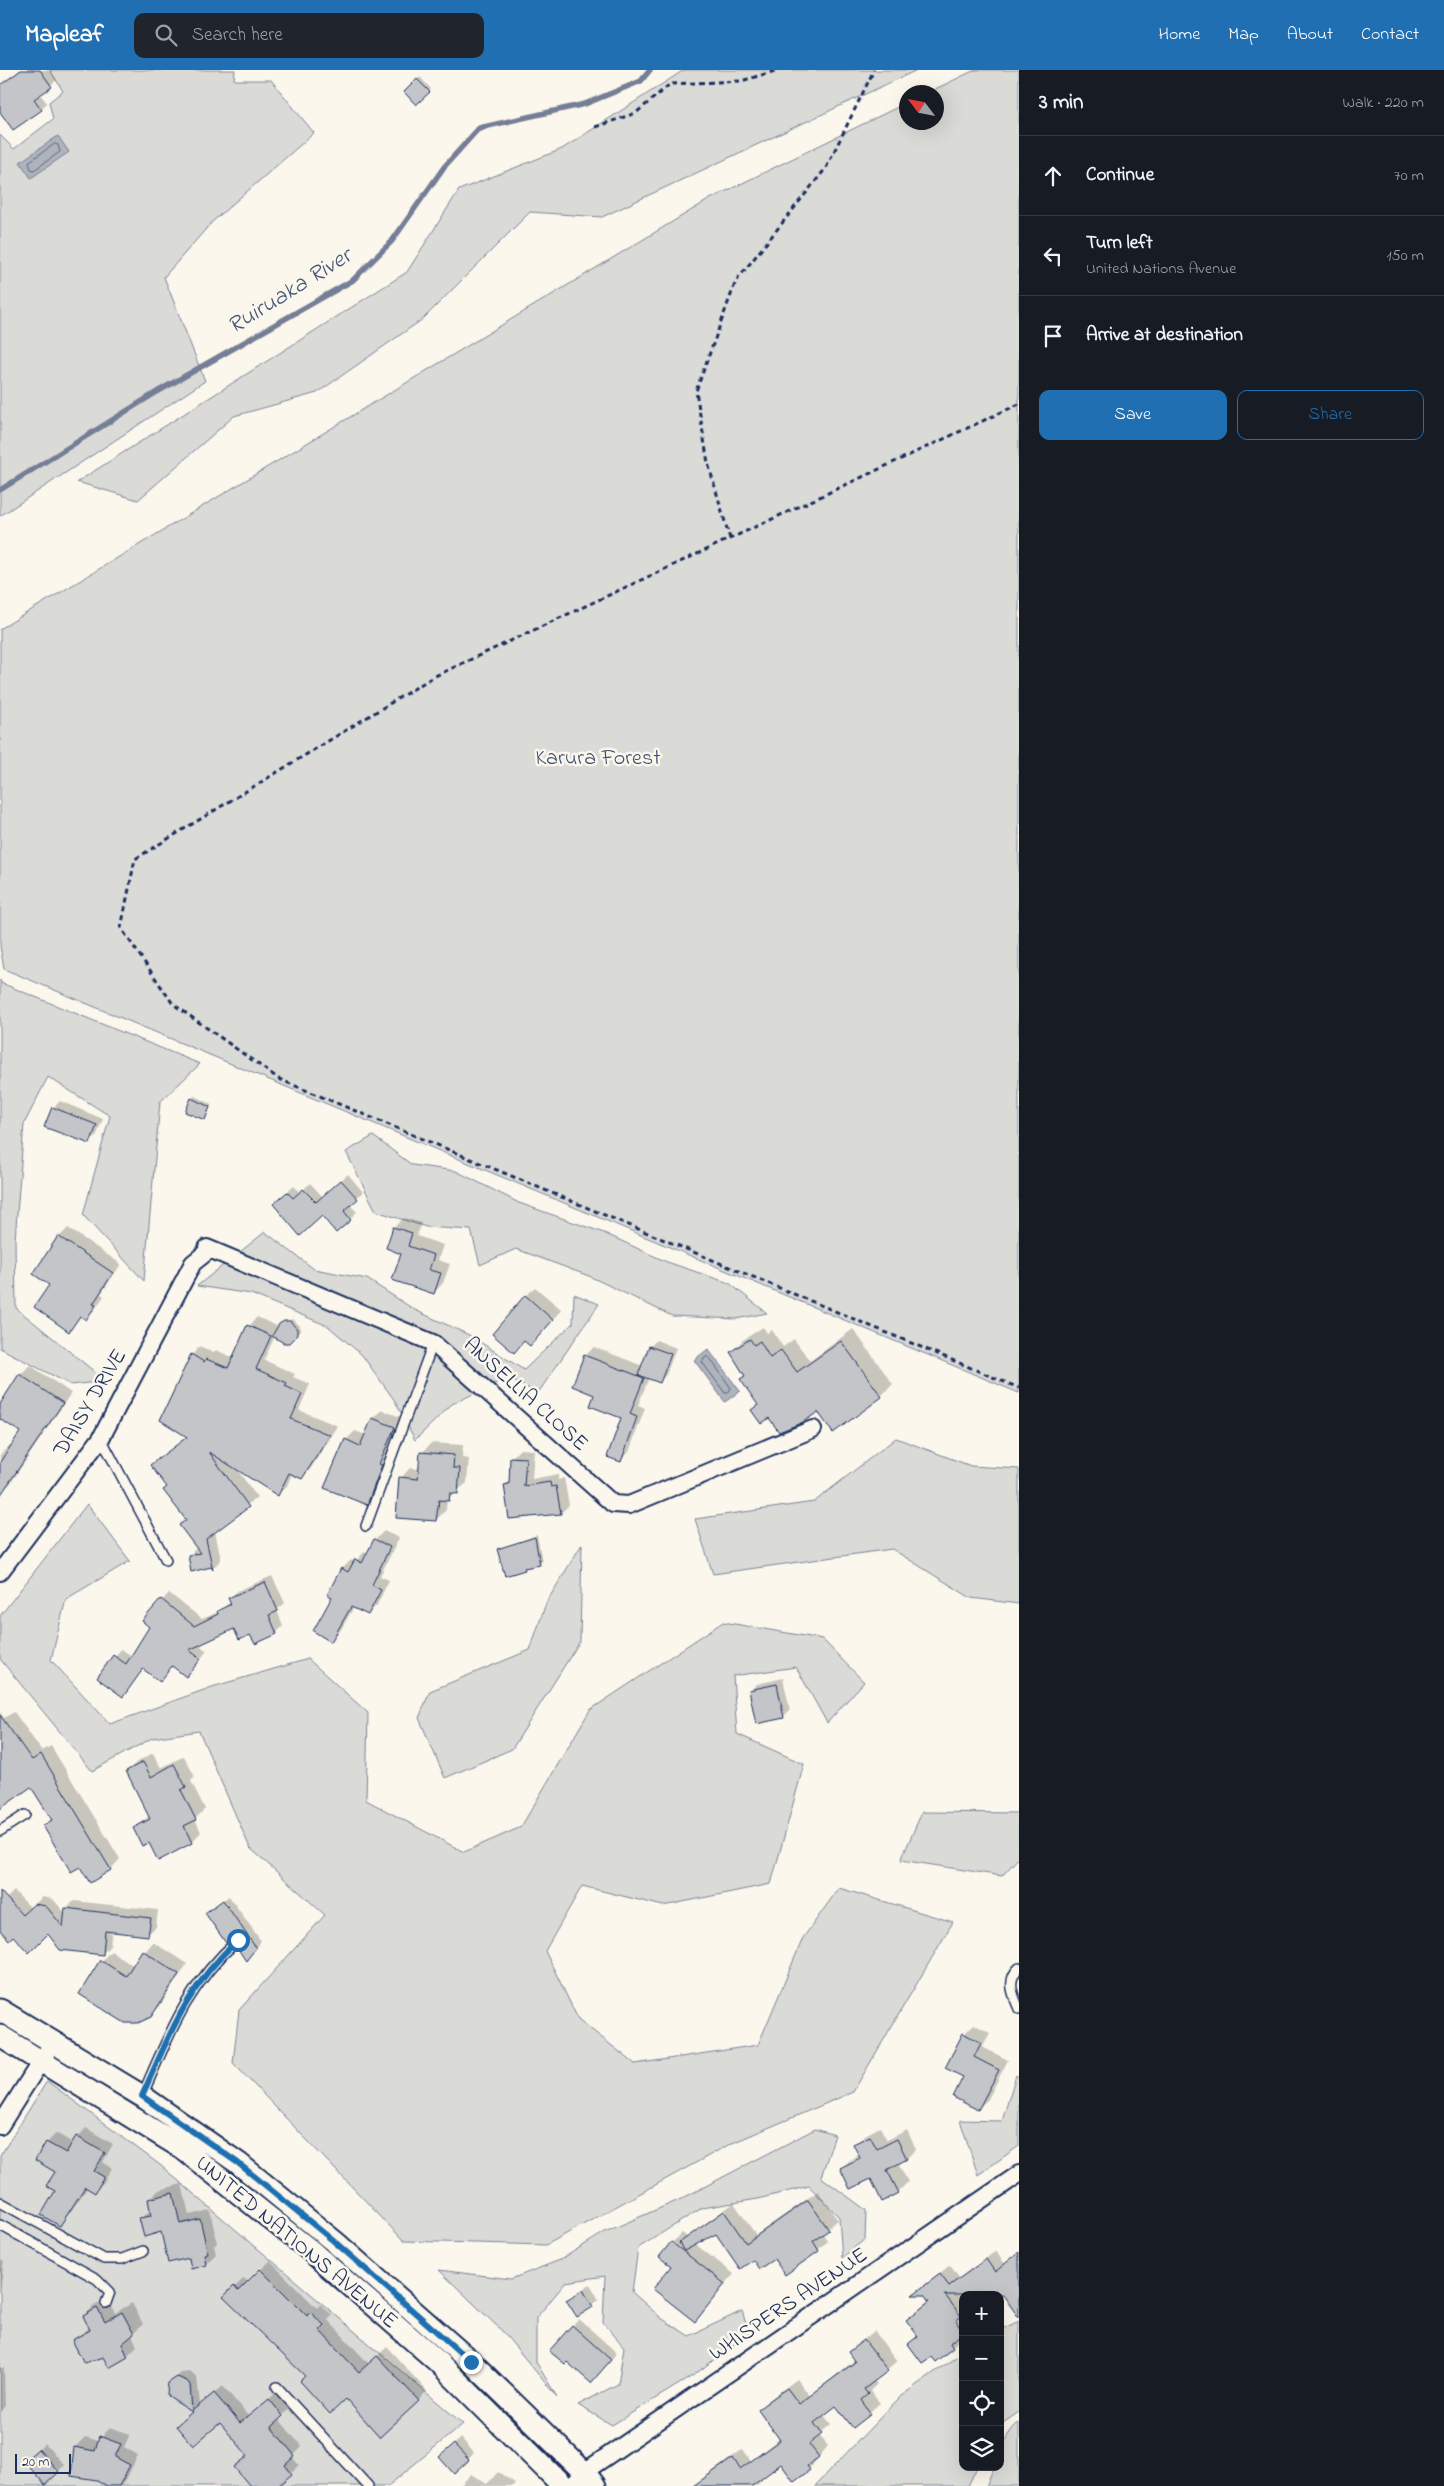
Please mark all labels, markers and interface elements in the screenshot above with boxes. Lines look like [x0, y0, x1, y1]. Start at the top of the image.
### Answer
search box [134, 13, 484, 58]
text: Mapleaf [25, 18, 104, 53]
icon: search [152, 21, 180, 49]
text: Search here [192, 22, 283, 49]
text: Home [1159, 22, 1200, 48]
text: Map [1228, 22, 1259, 48]
text: About [1287, 22, 1333, 48]
text: Contact [1361, 22, 1419, 48]
north arrow [899, 85, 944, 130]
text: 3 min [1039, 88, 1083, 118]
text: Walk · 220 m [1343, 91, 1424, 115]
icon: ahead [1039, 162, 1067, 190]
text: Continue [1086, 162, 1154, 189]
text: 70 m [1394, 164, 1424, 188]
text: Turn left [1086, 230, 1153, 257]
water label: Ruiruaka River [221, 239, 361, 344]
icon: left [1039, 242, 1067, 270]
text: 150 m [1386, 244, 1424, 268]
text: United Nations Avenue [1086, 257, 1236, 281]
icon: arrive [1039, 322, 1067, 350]
text: Arrive at destination [1086, 322, 1243, 349]
button: Save [1039, 390, 1227, 440]
button: Share [1237, 390, 1424, 440]
park label: Karura Forest [535, 743, 661, 775]
street label: ANSELLIA CLOSE [455, 1330, 595, 1460]
street label: DAISY DRIVE [46, 1343, 136, 1464]
route start [227, 1929, 250, 1952]
street label: UNITED NATIONS AVENUE [188, 2148, 404, 2338]
street label: WHISPERS AVENUE [703, 2240, 875, 2370]
map controls [959, 2291, 1004, 2471]
button: + [959, 2291, 1004, 2336]
button: − [959, 2336, 1004, 2381]
route end [460, 2351, 483, 2374]
button: locate [959, 2381, 1004, 2426]
button: layers [959, 2426, 1004, 2471]
scale bar [15, 2451, 71, 2474]
text: 20 m [22, 2452, 49, 2473]

